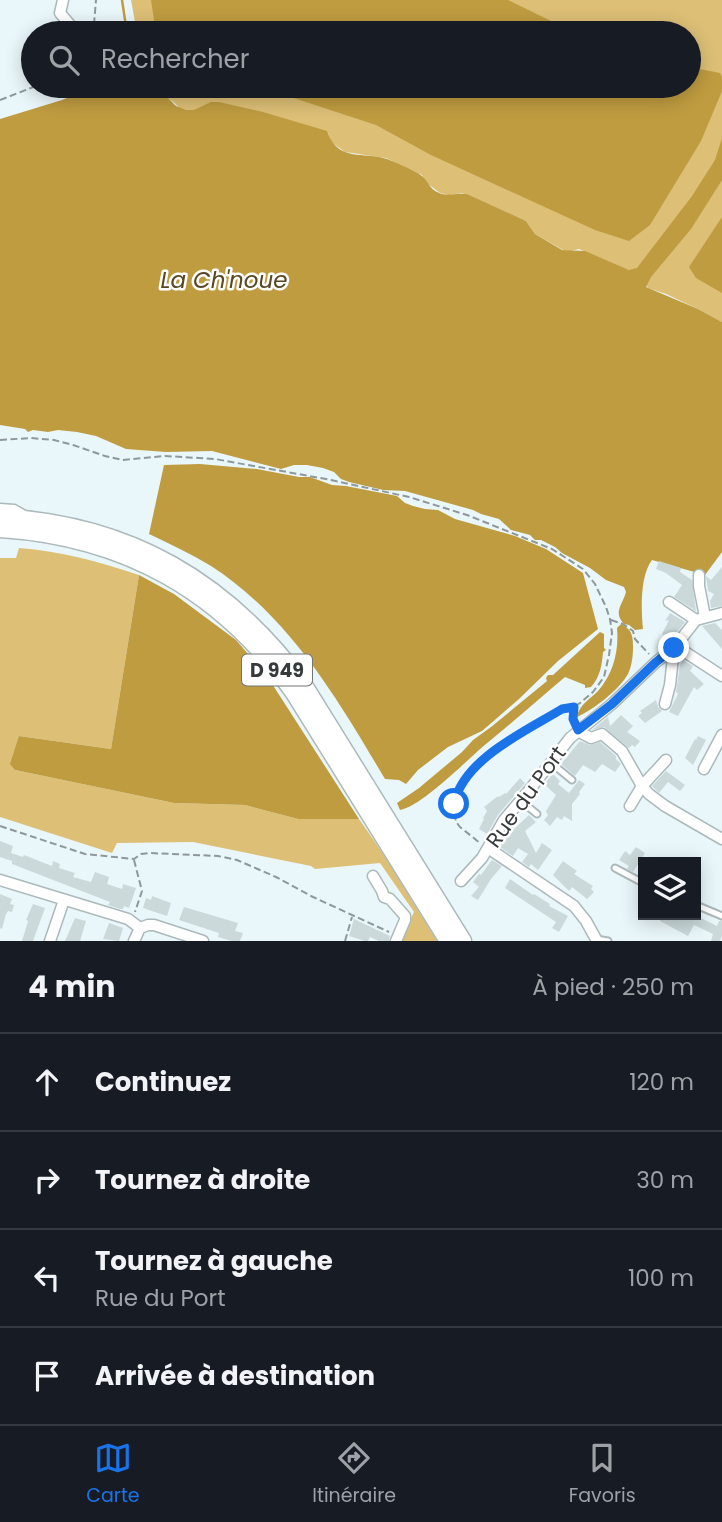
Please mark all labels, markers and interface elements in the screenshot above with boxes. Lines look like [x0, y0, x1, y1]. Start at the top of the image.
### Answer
search box [21, 21, 701, 98]
icon: search [45, 41, 83, 79]
text: Rechercher [101, 41, 249, 77]
water label: La Ch'noue [161, 264, 287, 296]
route end [658, 632, 689, 663]
road number: D 949 [242, 654, 312, 685]
street label: Rue du Port [479, 740, 572, 853]
route start [438, 788, 469, 819]
map controls [638, 857, 701, 920]
button: layers [638, 857, 701, 920]
text: 4 min [28, 965, 116, 1008]
text: À pied · 250 m [532, 971, 694, 1003]
icon: ahead [28, 1063, 66, 1101]
text: Continuez [95, 1064, 231, 1100]
text: 120 m [629, 1066, 694, 1098]
icon: right [28, 1161, 66, 1199]
text: Tournez à droite [95, 1162, 310, 1198]
text: 30 m [636, 1164, 694, 1196]
text: Tournez à gauche [95, 1243, 333, 1279]
icon: left [28, 1259, 66, 1297]
text: 100 m [628, 1262, 694, 1294]
text: Rue du Port [95, 1282, 226, 1314]
icon: arrive [28, 1357, 66, 1395]
text: Arrivée à destination [95, 1358, 375, 1394]
tab: Carte [86, 1439, 140, 1510]
tab: Itinéraire [312, 1439, 396, 1510]
tab: Favoris [569, 1439, 636, 1510]

